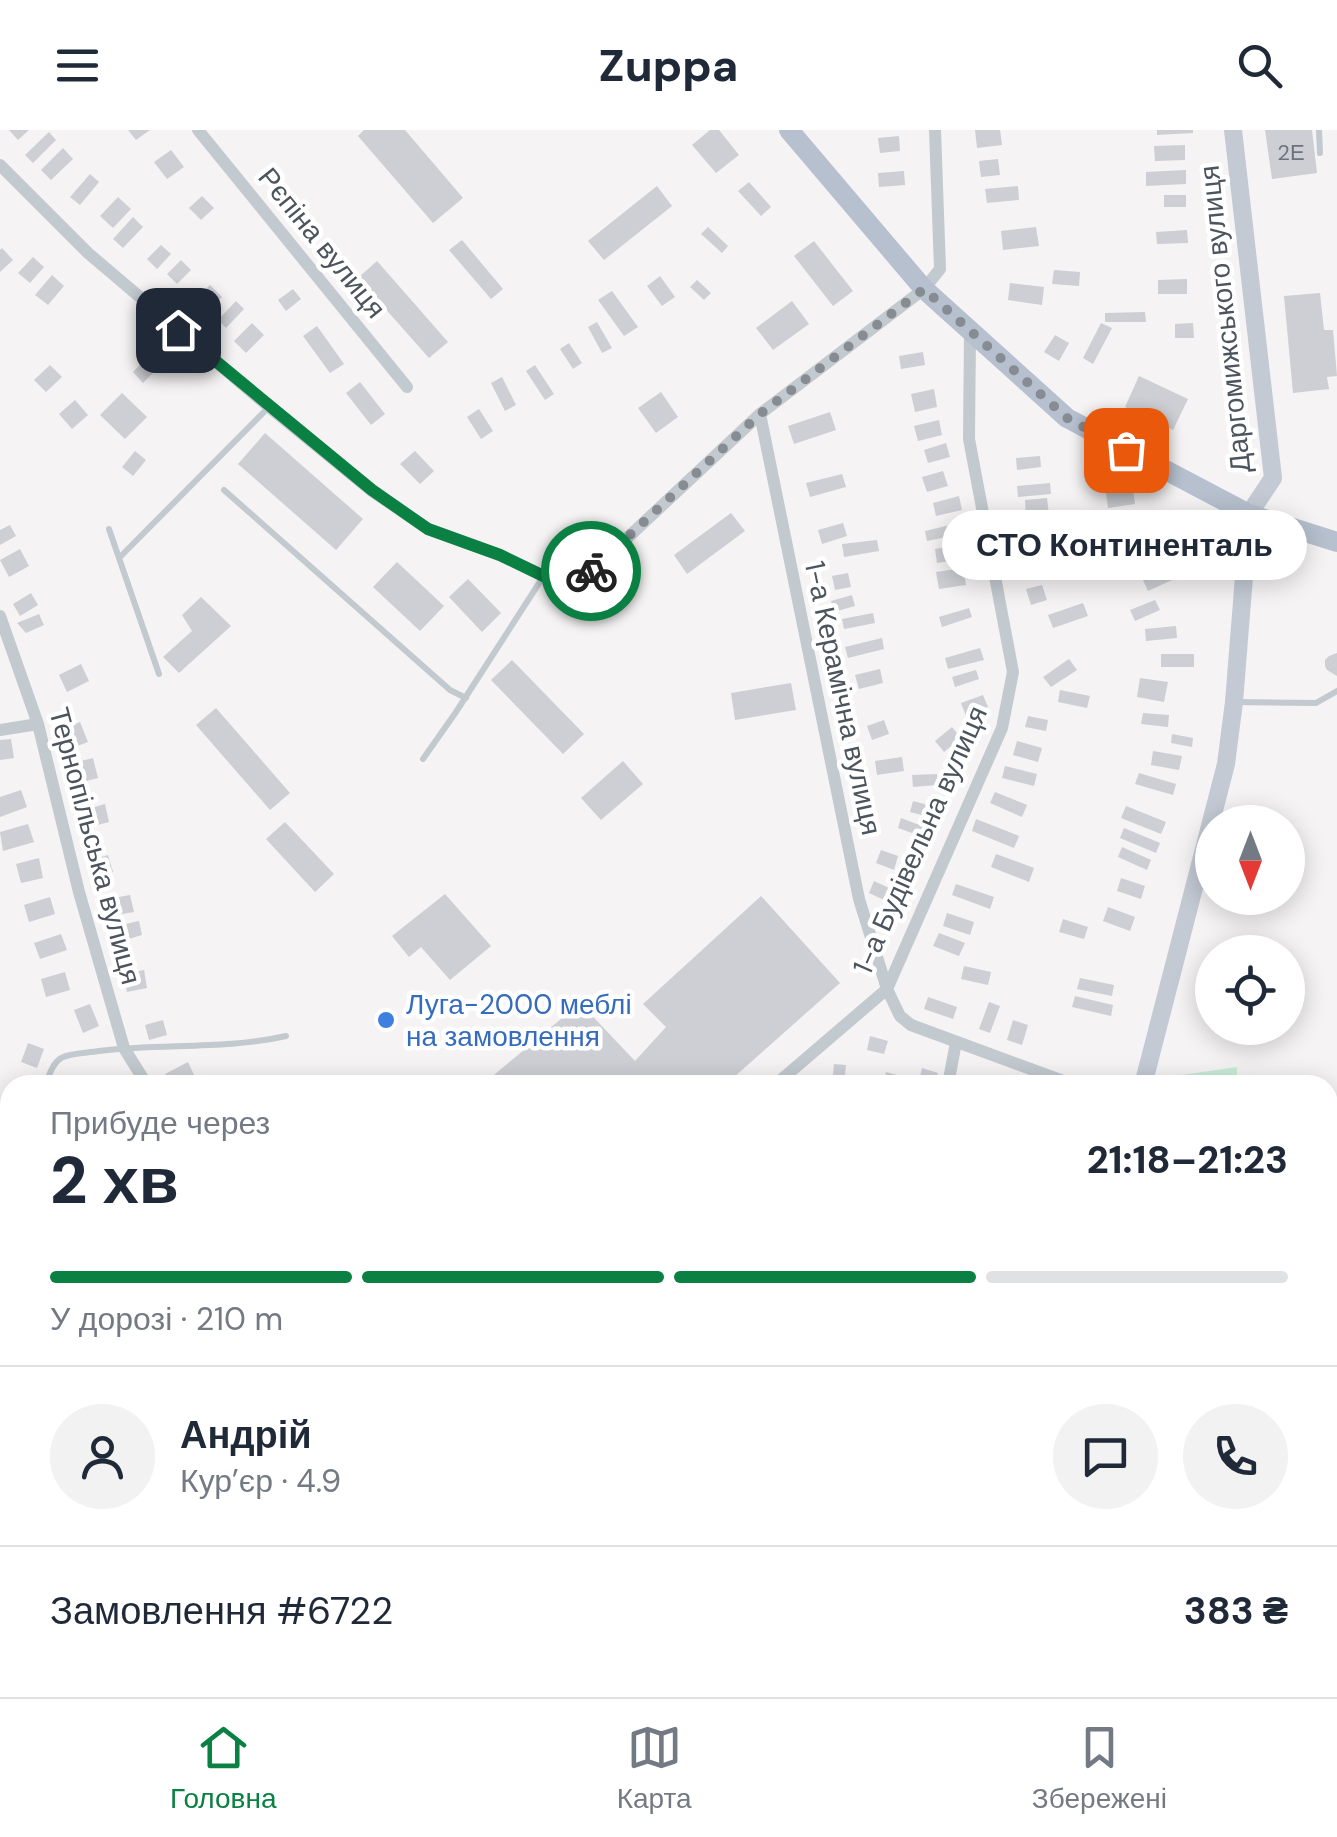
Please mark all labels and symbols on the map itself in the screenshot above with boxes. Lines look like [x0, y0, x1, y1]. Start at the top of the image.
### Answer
house number: 2Е [1277, 138, 1305, 167]
street label: Рєпіна вулиця [250, 160, 394, 326]
street label: Даргомижського вулиця [1190, 163, 1260, 475]
pin [136, 288, 221, 373]
pin [1084, 408, 1169, 493]
callout: СТО Континенталь [944, 510, 1308, 580]
courier [541, 521, 641, 621]
street label: 1-а Керамічна вулиця [796, 558, 890, 838]
street label: 1-а Будівельна вулиця [844, 700, 996, 980]
street label: Тернопільська вулиця [40, 703, 150, 989]
north arrow [1195, 805, 1305, 915]
place label: Луга-2000 меблі на замовлення [406, 986, 632, 1055]
marker: Луга-2000 меблі на замовлення [375, 1009, 397, 1031]

